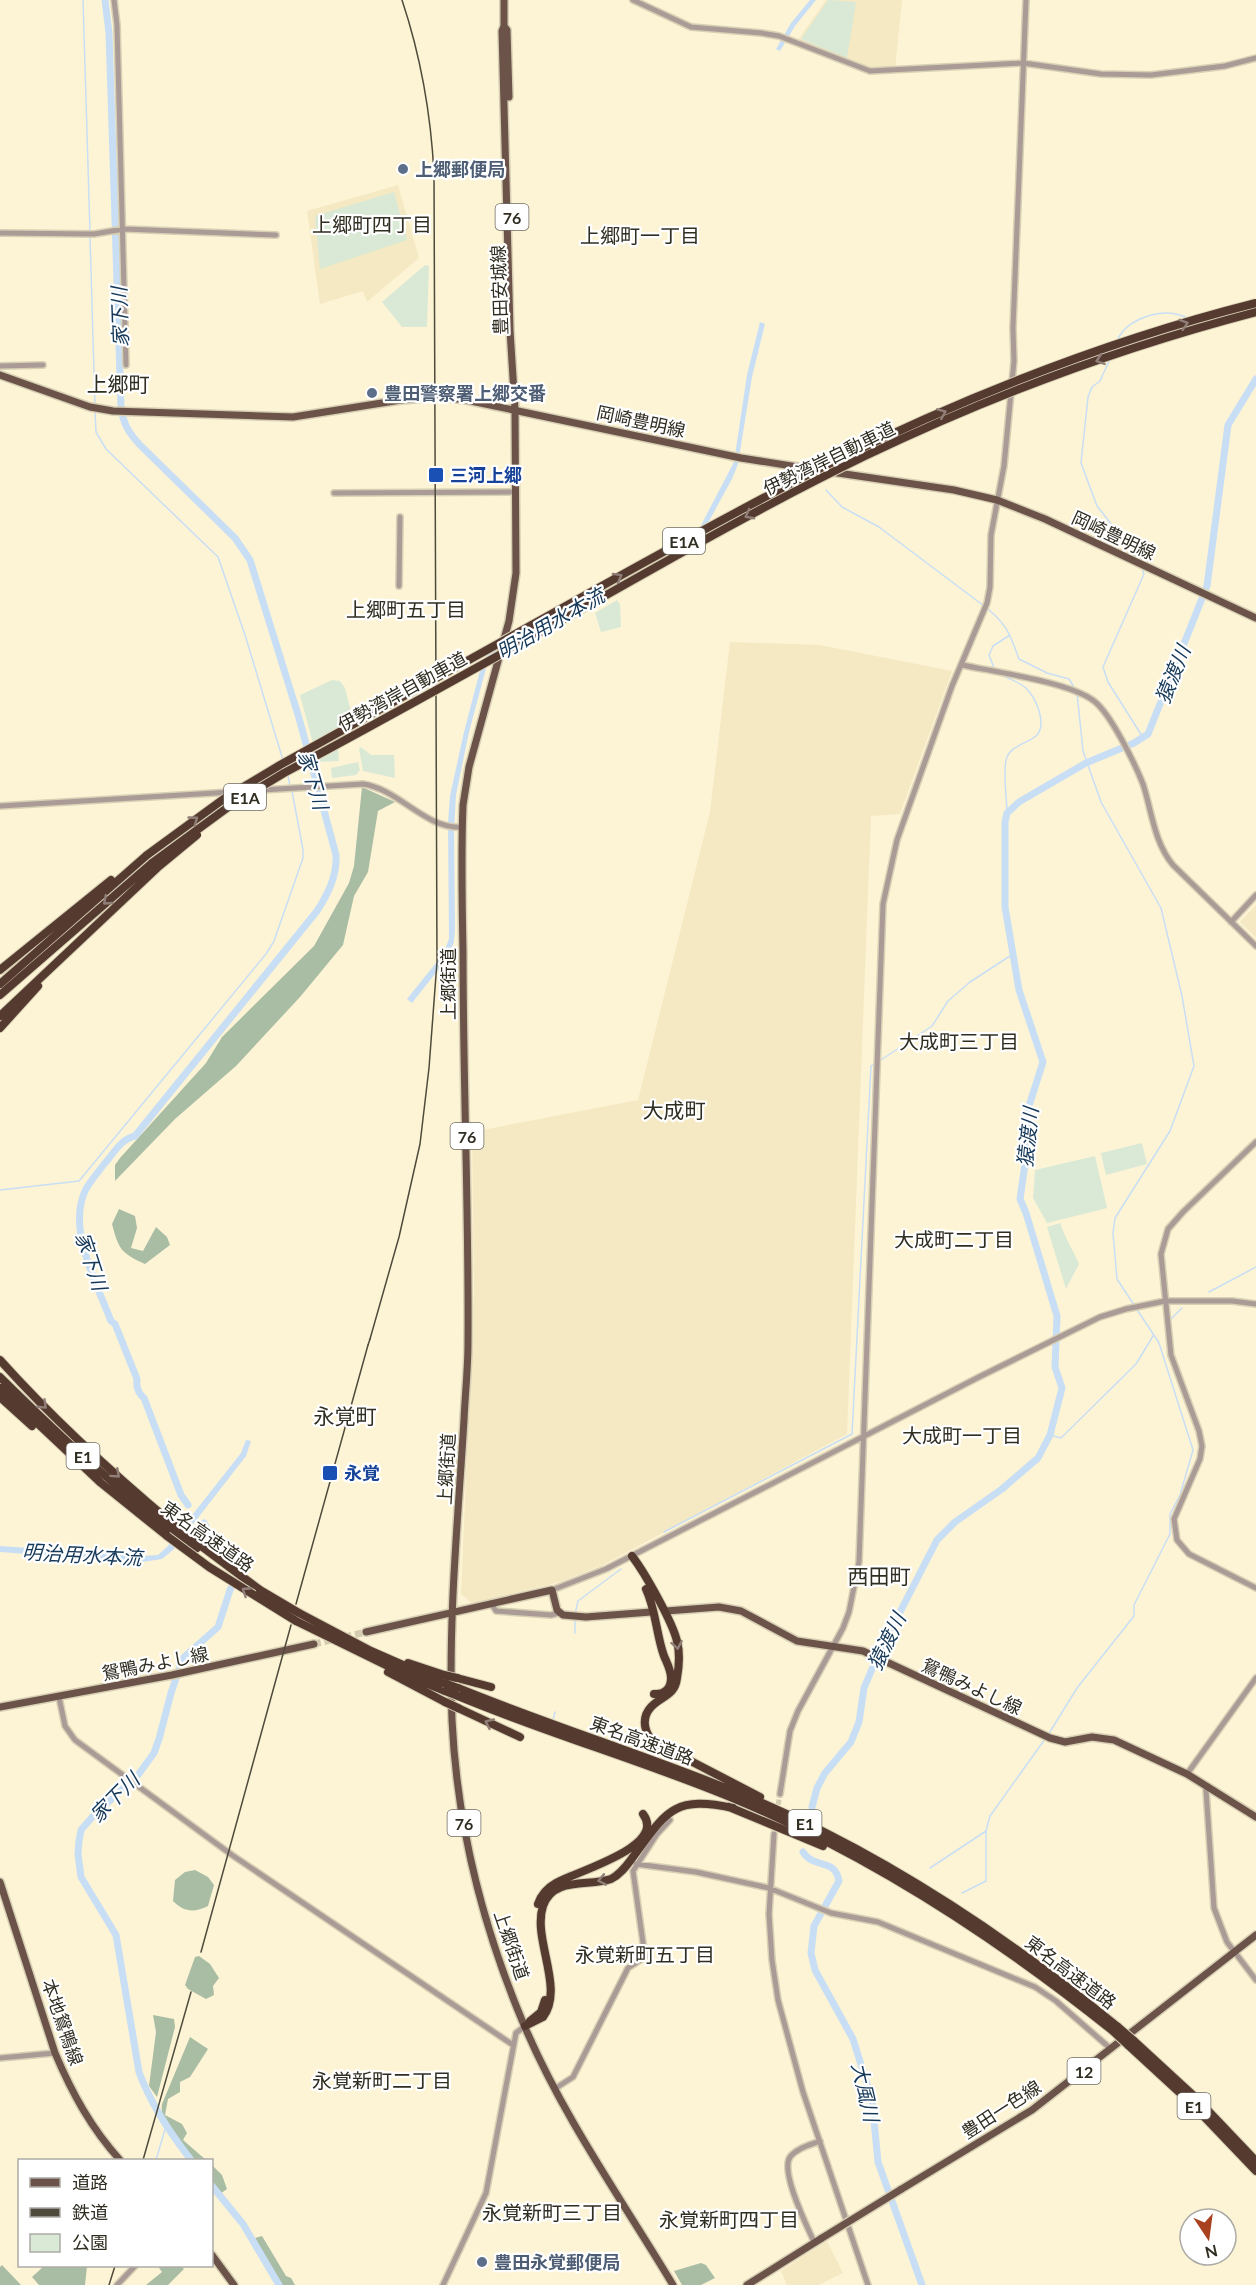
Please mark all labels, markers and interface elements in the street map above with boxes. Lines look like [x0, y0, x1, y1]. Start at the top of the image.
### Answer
place label: 上郷郵便局 [415, 158, 505, 180]
marker: 上郷郵便局 [396, 162, 410, 176]
road number: 76 [496, 204, 528, 230]
district label: 上郷町四丁目 [312, 212, 432, 236]
district label: 上郷町一丁目 [580, 223, 700, 247]
street label: 豊田安城線 [486, 245, 512, 335]
water label: 家下川 [106, 285, 132, 347]
one-way arrow [1178, 319, 1189, 331]
one-way arrow [1095, 353, 1106, 366]
district label: 上郷町 [87, 371, 150, 396]
place label: 豊田警察署上郷交番 [384, 382, 546, 404]
marker: 豊田警察署上郷交番 [365, 386, 379, 400]
street label: 岡崎豊明線 [595, 401, 687, 441]
one-way arrow [936, 408, 947, 420]
street label: 伊勢湾岸自動車道 [759, 417, 899, 499]
place label: 三河上郷 [450, 464, 522, 486]
marker: 三河上郷 [427, 466, 445, 484]
street label: 岡崎豊明線 [1069, 506, 1159, 564]
one-way arrow [745, 508, 755, 519]
road number: E1A [663, 528, 705, 554]
one-way arrow [612, 573, 623, 584]
water label: 明治用水本流 [492, 581, 611, 663]
district label: 上郷町五丁目 [346, 597, 466, 621]
water label: 猿渡川 [1150, 640, 1195, 706]
street label: 伊勢湾岸自動車道 [334, 646, 470, 736]
water label: 家下川 [294, 748, 334, 814]
road number: E1A [224, 784, 266, 810]
one-way arrow [188, 816, 199, 827]
one-way arrow [103, 893, 114, 904]
street label: 上郷街道 [437, 948, 459, 1020]
district label: 大成町三丁目 [899, 1029, 1019, 1053]
district label: 大成町 [643, 1097, 706, 1122]
water label: 猿渡川 [1012, 1104, 1042, 1168]
road number: 76 [450, 1123, 484, 1149]
district label: 大成町二丁目 [894, 1227, 1014, 1251]
water label: 家下川 [71, 1229, 113, 1295]
one-way arrow [36, 1398, 47, 1409]
district label: 永覚町 [314, 1403, 377, 1428]
district label: 大成町一丁目 [902, 1423, 1022, 1447]
street label: 上郷街道 [433, 1432, 459, 1506]
road number: E1 [66, 1443, 100, 1469]
place label: 永覚 [344, 1462, 380, 1484]
marker: 永覚 [321, 1464, 339, 1482]
one-way arrow [109, 1467, 120, 1478]
street label: 東名高速道路 [157, 1496, 259, 1576]
water label: 明治用水本流 [21, 1539, 146, 1569]
district label: 西田町 [848, 1563, 911, 1588]
one-way arrow [241, 1588, 252, 1599]
water label: 猿渡川 [862, 1607, 911, 1673]
one-way arrow [670, 1640, 682, 1650]
street label: 鴛鴨みよし線 [100, 1642, 210, 1684]
street label: 鴛鴨みよし線 [918, 1653, 1026, 1719]
street label: 東名高速道路 [587, 1711, 697, 1769]
one-way arrow [484, 1719, 495, 1731]
water label: 家下川 [84, 1766, 145, 1827]
road number: 76 [448, 1810, 480, 1836]
road number: E1 [788, 1810, 822, 1836]
one-way arrow [598, 1873, 608, 1886]
street label: 上郷街道 [490, 1907, 534, 1983]
street label: 東名高速道路 [1021, 1931, 1121, 2013]
district label: 永覚新町五丁目 [575, 1942, 715, 1966]
street label: 本地鴛鴨線 [38, 1976, 88, 2068]
road number: 12 [1068, 2058, 1100, 2084]
water label: 大風川 [848, 2060, 885, 2126]
district label: 永覚新町二丁目 [312, 2068, 452, 2092]
street label: 豊田一色線 [957, 2075, 1045, 2143]
road number: E1 [1178, 2093, 1210, 2119]
legend [18, 2159, 213, 2267]
text: 道路 [72, 2171, 108, 2193]
district label: 永覚新町三丁目 [482, 2200, 622, 2224]
text: 鉄道 [72, 2201, 108, 2223]
district label: 永覚新町四丁目 [659, 2207, 799, 2231]
north arrow [1178, 2207, 1238, 2267]
text: 公園 [72, 2231, 108, 2253]
text: N [1203, 2241, 1220, 2263]
place label: 豊田永覚郵便局 [494, 2251, 620, 2273]
marker: 豊田永覚郵便局 [475, 2255, 489, 2269]

